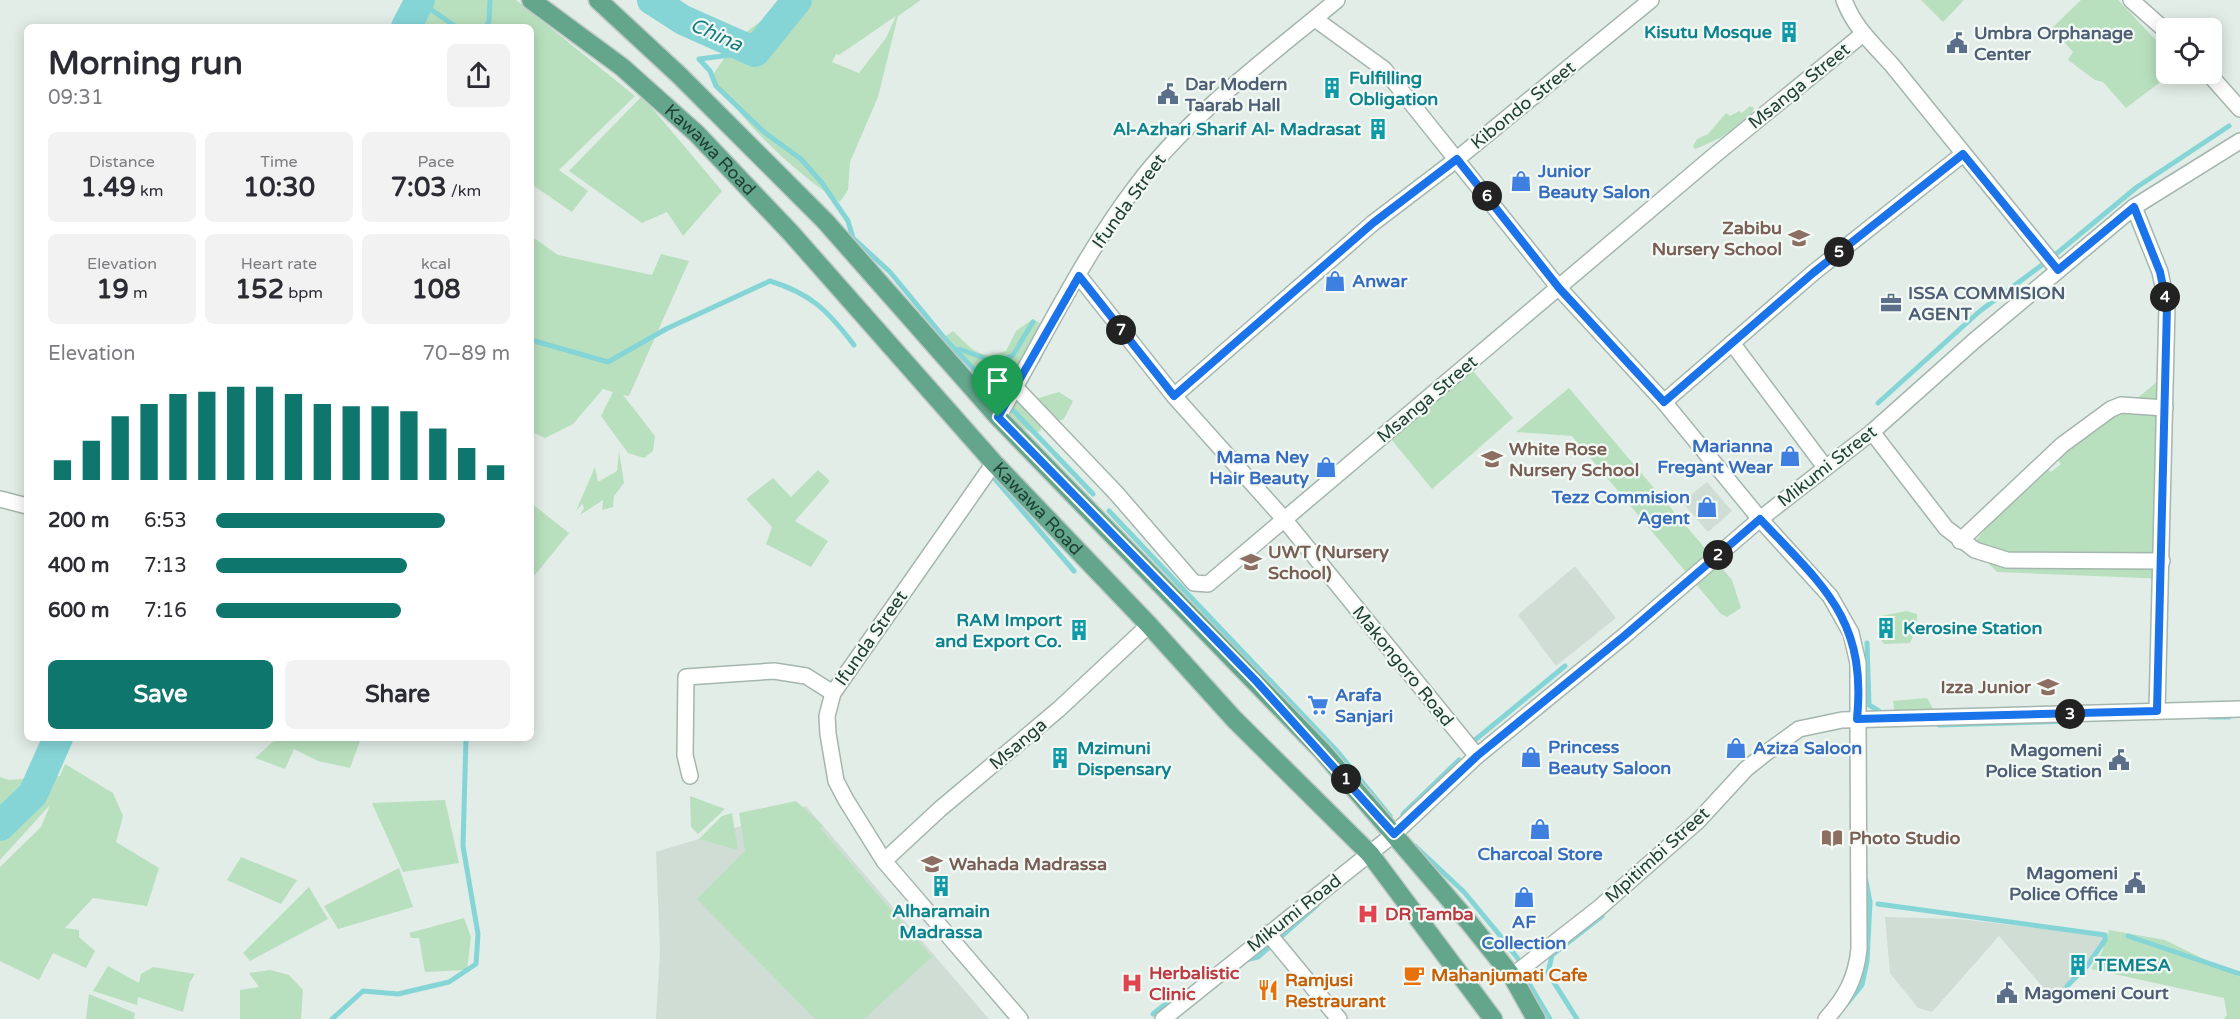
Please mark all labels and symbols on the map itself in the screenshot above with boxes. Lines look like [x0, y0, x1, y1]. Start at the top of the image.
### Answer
water label: China [686, 13, 746, 57]
building icon: Kisutu Mosque [1777, 20, 1801, 44]
place label: Kisutu Mosque [1644, 21, 1772, 43]
place label: Umbra Orphanage Center [1974, 22, 2133, 65]
public building icon: Umbra Orphanage Center [1945, 31, 1969, 55]
street label: Msanga Street [1744, 38, 1854, 134]
street label: Kibondo Street [1466, 56, 1580, 154]
place label: Fulfilling Obligation [1349, 67, 1438, 110]
place label: Dar Modern Taarab Hall [1184, 73, 1288, 116]
building icon: Fulfilling Obligation [1320, 76, 1344, 100]
public building icon: Dar Modern Taarab Hall [1156, 82, 1180, 106]
street label: Kawawa Road [660, 99, 760, 200]
building icon: Al-Azhari Sharif Al- Madrasat [1366, 117, 1390, 141]
place label: Al-Azhari Sharif Al- Madrasat [1113, 118, 1361, 140]
street label: Ifunda Street [1087, 149, 1171, 253]
place label: Junior Beauty Salon [1537, 160, 1650, 203]
shop icon: Junior Beauty Salon [1509, 169, 1533, 193]
pin: 6 [1472, 181, 1502, 211]
place label: Zabibu Nursery School [1652, 217, 1782, 260]
school or university icon: Zabibu Nursery School [1787, 226, 1811, 250]
pin: 5 [1824, 237, 1854, 267]
shop icon: Anwar [1323, 269, 1347, 293]
place label: Anwar [1352, 270, 1408, 292]
place label: ISSA COMMISION AGENT [1908, 282, 2065, 325]
pin: 4 [2150, 282, 2180, 312]
office icon: ISSA COMMISION AGENT [1879, 291, 1903, 315]
pin: 7 [1106, 315, 1136, 345]
street label: Msanga Street [1372, 350, 1482, 447]
pin [972, 355, 1023, 417]
street label: Mikumi Street [1773, 420, 1881, 511]
place label: Marianna Fregant Wear [1657, 435, 1774, 478]
place label: White Rose Nursery School [1509, 438, 1639, 481]
shop icon: Marianna Fregant Wear [1778, 444, 1802, 468]
place label: Mama Ney Hair Beauty [1209, 446, 1309, 489]
school or university icon: White Rose Nursery School [1480, 447, 1504, 471]
shop icon: Mama Ney Hair Beauty [1314, 455, 1338, 479]
street label: Kawawa Road [988, 458, 1087, 560]
place label: Tezz Commision Agent [1551, 486, 1690, 529]
shop icon: Tezz Commision Agent [1695, 495, 1719, 519]
pin: 2 [1703, 540, 1733, 570]
place label: UWT (Nursery School) [1268, 541, 1389, 584]
school or university icon: UWT (Nursery School) [1239, 550, 1263, 574]
street label: Ifunda Street [830, 586, 912, 690]
street label: Makongoro Road [1348, 601, 1458, 731]
place label: RAM Import and Export Co. [935, 609, 1062, 652]
building icon: Kerosine Station [1874, 616, 1898, 640]
place label: Kerosine Station [1903, 617, 2043, 639]
building icon: RAM Import and Export Co. [1067, 618, 1091, 642]
school or university icon: Izza Junior [2036, 675, 2060, 699]
place label: Izza Junior [1941, 676, 2032, 698]
place label: Arafa Sanjari [1335, 684, 1393, 727]
supermarket icon: Arafa Sanjari [1306, 693, 1330, 717]
pin: 3 [2055, 699, 2085, 729]
street label: Msanga [985, 714, 1051, 774]
place label: Princess Beauty Saloon [1548, 736, 1671, 779]
shop icon: Aziza Saloon [1724, 736, 1748, 760]
place label: Mzimuni Dispensary [1077, 737, 1172, 780]
place label: Aziza Saloon [1753, 737, 1862, 759]
place label: Magomeni Police Station [1985, 739, 2102, 782]
shop icon: Princess Beauty Saloon [1519, 745, 1543, 769]
building icon: Mzimuni Dispensary [1048, 746, 1072, 770]
public building icon: Magomeni Police Station [2107, 748, 2131, 772]
pin: 1 [1331, 764, 1361, 794]
street label: Mpitimbi Street [1600, 802, 1714, 908]
shop icon: Charcoal Store [1528, 817, 1552, 841]
library icon: Photo Studio [1820, 826, 1844, 850]
place label: Photo Studio [1849, 827, 1961, 849]
place label: Charcoal Store [1477, 843, 1603, 865]
school or university icon: Wahada Madrassa [920, 852, 944, 876]
place label: Wahada Madrassa [949, 853, 1107, 875]
place label: Magomeni Police Office [2009, 862, 2118, 905]
street label: Mikumi Road [1243, 869, 1345, 957]
public building icon: Magomeni Police Office [2123, 871, 2147, 895]
building icon: Alharamain Madrassa [929, 874, 953, 898]
shop icon: AF Collection [1512, 885, 1536, 909]
place label: Alharamain Madrassa [892, 900, 990, 943]
hospital icon: DR Tamba [1356, 902, 1380, 926]
place label: DR Tamba [1385, 903, 1474, 925]
place label: AF Collection [1481, 911, 1567, 954]
building icon: TEMESA [2066, 953, 2090, 977]
place label: TEMESA [2094, 954, 2171, 976]
place label: Herbalistic Clinic [1149, 962, 1240, 1005]
cafe icon: Mahanjumati Cafe [1402, 963, 1426, 987]
place label: Mahanjumati Cafe [1431, 964, 1587, 986]
place label: Ramjusi Restraurant [1285, 969, 1386, 1012]
hospital icon: Herbalistic Clinic [1120, 971, 1144, 995]
restaurant icon: Ramjusi Restraurant [1256, 978, 1280, 1002]
public building icon: Magomeni Court [1995, 981, 2019, 1005]
place label: Magomeni Court [2024, 982, 2169, 1004]

